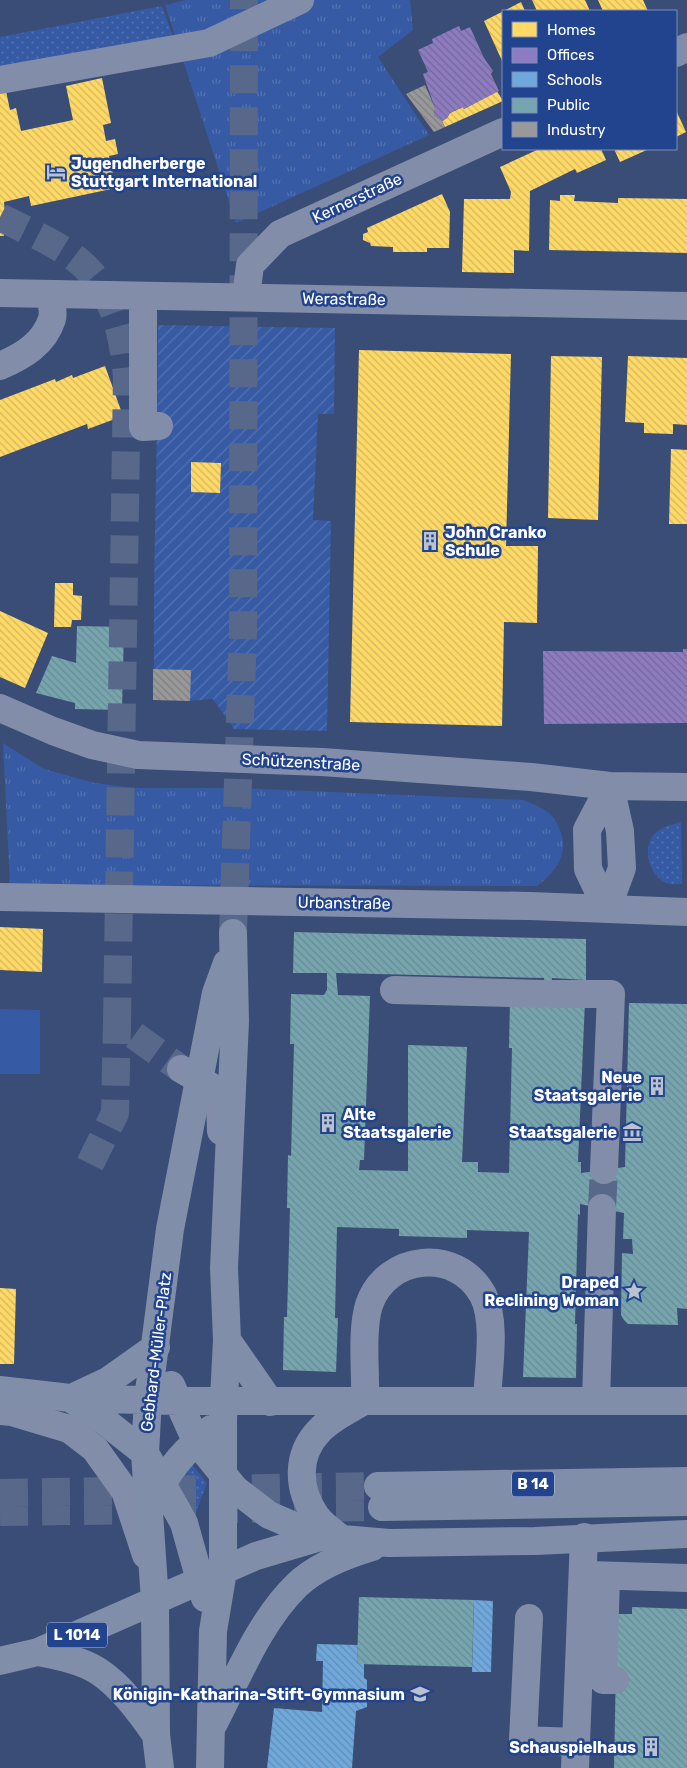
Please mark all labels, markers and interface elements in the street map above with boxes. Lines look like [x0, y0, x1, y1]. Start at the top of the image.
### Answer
legend [502, 10, 677, 150]
text: Homes [547, 21, 596, 39]
text: Offices [547, 46, 595, 64]
text: Schools [547, 71, 603, 89]
text: Public [547, 96, 590, 114]
text: Industry [547, 121, 606, 139]
place label: Jugendherberge Stuttgart International [71, 154, 257, 191]
hotel icon: Jugendherberge Stuttgart International [45, 161, 67, 183]
street label: Kernerstraße [309, 169, 405, 227]
street label: Werastraße [302, 289, 386, 309]
place label: John Cranko Schule [445, 523, 547, 560]
building icon: John Cranko Schule [419, 530, 441, 552]
street label: Schützenstraße [241, 749, 361, 775]
street label: Urbanstraße [297, 893, 391, 913]
place label: Neue Staatsgalerie [534, 1068, 642, 1105]
building icon: Neue Staatsgalerie [646, 1075, 668, 1097]
place label: Alte Staatsgalerie [343, 1105, 451, 1142]
building icon: Alte Staatsgalerie [317, 1112, 339, 1134]
museum icon: Staatsgalerie [621, 1121, 643, 1143]
place label: Staatsgalerie [509, 1123, 617, 1142]
street label: Gebhard-Müller-Platz [137, 1271, 175, 1433]
place label: Draped Reclining Woman [484, 1273, 619, 1310]
place icon: Draped Reclining Woman [623, 1280, 645, 1302]
road number: B 14 [512, 1472, 554, 1496]
road number: L 1014 [47, 1622, 107, 1648]
school or university icon: Königin-Katharina-Stift-Gymnasium [409, 1683, 431, 1705]
place label: Königin-Katharina-Stift-Gymnasium [113, 1685, 405, 1704]
building icon: Schauspielhaus [640, 1736, 662, 1758]
place label: Schauspielhaus [509, 1738, 636, 1757]

